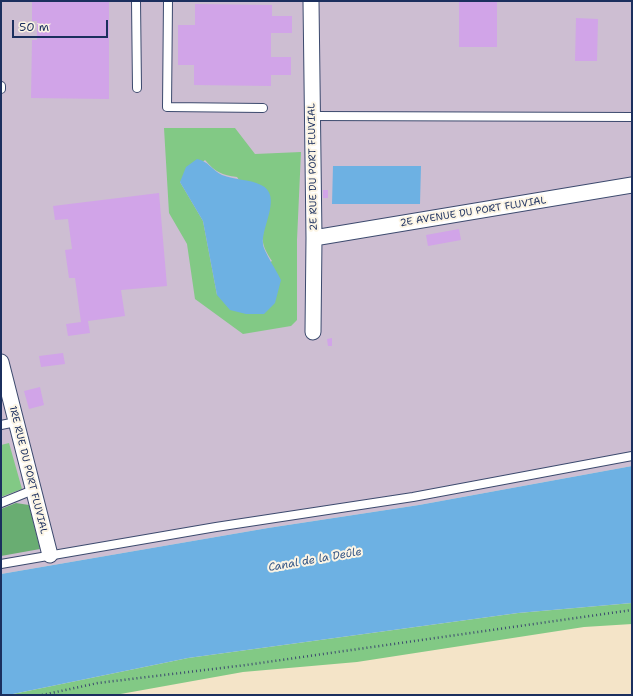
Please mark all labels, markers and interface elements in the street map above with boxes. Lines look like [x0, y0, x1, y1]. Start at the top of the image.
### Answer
scale bar [14, 12, 110, 38]
text: 50 m [19, 19, 49, 35]
street label: 2E RUE DU PORT FLUVIAL [306, 103, 320, 231]
street label: 2E AVENUE DU PORT FLUVIAL [399, 195, 547, 229]
street label: 1RE RUE DU PORT FLUVIAL [6, 405, 50, 535]
water label: Canal de la Deûle [267, 545, 363, 575]

